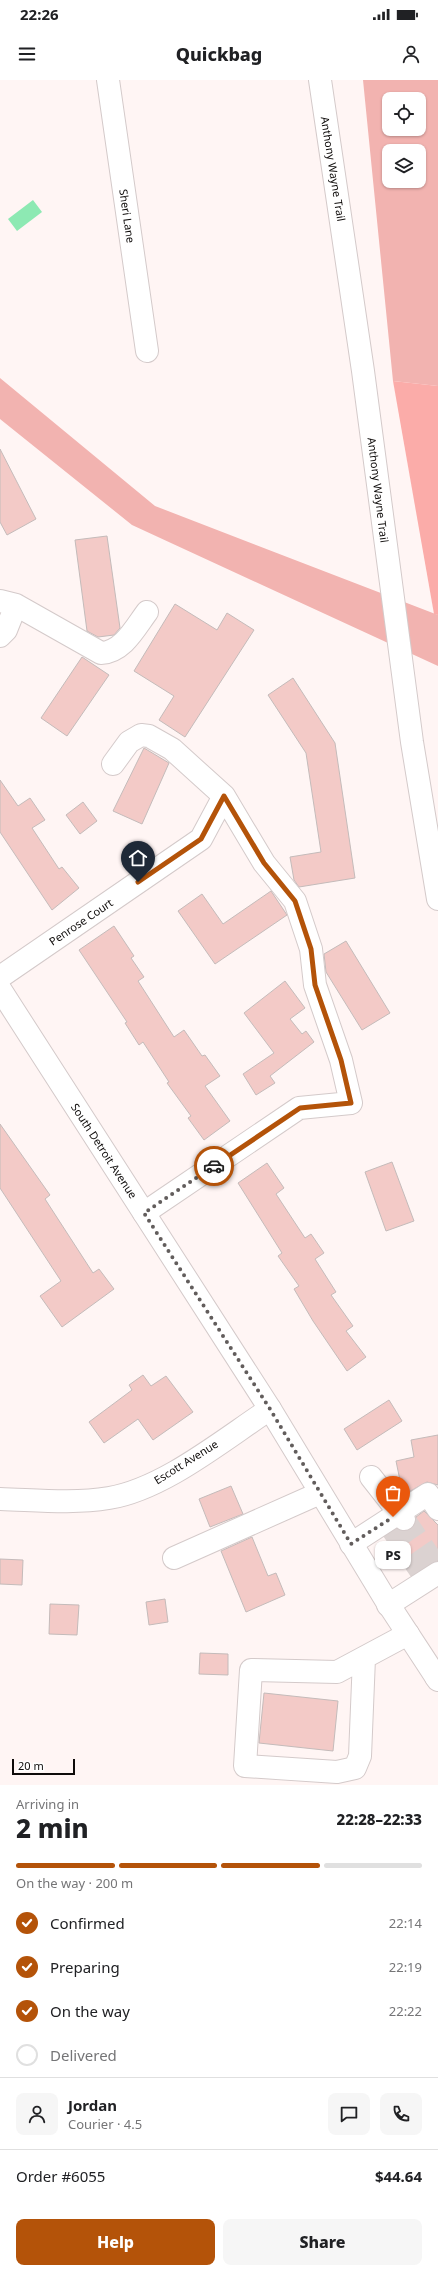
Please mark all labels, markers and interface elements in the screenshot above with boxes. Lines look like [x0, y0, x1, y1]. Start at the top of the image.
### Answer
text: 22:26 [20, 4, 59, 24]
text: Quickbag [176, 42, 262, 66]
icon: menu [16, 43, 38, 65]
icon: person [400, 43, 422, 65]
map controls [382, 92, 426, 188]
button: locate [382, 92, 426, 136]
street label: Anthony Wayne Trail [318, 115, 349, 222]
button: layers [382, 144, 426, 188]
street label: Sheri Lane [116, 188, 139, 244]
street label: Anthony Wayne Trail [365, 436, 392, 543]
pin [121, 841, 155, 882]
icon: home [127, 847, 149, 869]
street label: Penrose Court [46, 895, 116, 948]
street label: South Detroit Avenue [68, 1100, 141, 1201]
courier [194, 1146, 234, 1186]
icon: car [203, 1155, 225, 1177]
street label: Escott Avenue [151, 1436, 221, 1487]
pin [376, 1476, 410, 1517]
icon: bag [382, 1482, 404, 1504]
callout: PS [375, 1541, 411, 1569]
text: PS [385, 1546, 401, 1564]
scale bar [12, 1757, 75, 1776]
text: 20 m [18, 1758, 44, 1773]
text: Arriving in [16, 1795, 79, 1813]
text: 22:28–22:33 [337, 1809, 422, 1829]
text: 2 min [16, 1810, 89, 1846]
text: On the way · 200 m [16, 1874, 133, 1892]
icon: check [16, 1912, 38, 1934]
text: Confirmed [50, 1913, 125, 1933]
text: 22:14 [389, 1914, 422, 1932]
icon: check [16, 1956, 38, 1978]
text: Preparing [50, 1957, 120, 1977]
text: 22:19 [389, 1958, 422, 1976]
icon: check [16, 2000, 38, 2022]
text: On the way [50, 2001, 130, 2021]
text: 22:22 [389, 2002, 422, 2020]
text: Delivered [50, 2045, 117, 2065]
button: person [16, 2093, 58, 2135]
button: chat [328, 2093, 370, 2135]
button: phone [380, 2093, 422, 2135]
text: Jordan [68, 2095, 117, 2115]
text: Courier · 4.5 [68, 2115, 142, 2133]
text: Order #6055 [16, 2166, 105, 2186]
text: $44.64 [375, 2166, 422, 2186]
button: Help [16, 2219, 215, 2265]
button: Share [223, 2219, 422, 2265]

